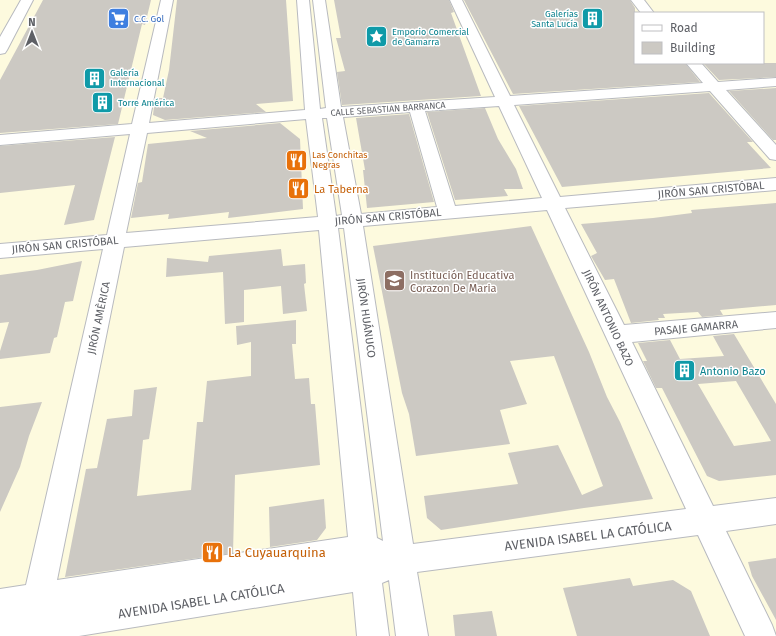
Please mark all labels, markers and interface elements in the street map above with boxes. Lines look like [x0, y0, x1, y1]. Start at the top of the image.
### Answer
supermarket icon: C.C. Gol [106, 6, 132, 32]
building icon: Galerías Santa Lucía [580, 6, 606, 32]
place label: Galerías Santa Lucía [531, 9, 578, 29]
north arrow [12, 12, 52, 52]
legend [634, 12, 764, 64]
place label: C.C. Gol [134, 14, 165, 24]
text: N [28, 16, 36, 29]
text: Road [670, 21, 698, 35]
place icon: Emporio Comercial de Gamarra [363, 24, 389, 50]
place label: Emporio Comercial de Gamarra [392, 27, 469, 47]
text: Building [670, 41, 716, 55]
building icon: Galería Internacional [81, 65, 107, 91]
place label: Galería Internacional [110, 68, 165, 88]
building icon: Torre América [90, 90, 116, 116]
place label: Torre América [118, 98, 174, 108]
street label: CALLE SEBASTIAN BARRANCA [330, 100, 447, 118]
restaurant icon: Las Conchitas Negras [284, 147, 310, 173]
place label: Las Conchitas Negras [312, 150, 368, 170]
restaurant icon: La Taberna [285, 176, 311, 202]
street label: JIRÓN SAN CRISTÓBAL [657, 178, 765, 201]
place label: La Taberna [314, 183, 369, 196]
street label: JIRÓN SAN CRISTÓBAL [334, 205, 442, 228]
street label: JIRÓN SAN CRISTÓBAL [11, 233, 119, 256]
street label: JIRÓN ANTONIO BAZO [580, 267, 637, 368]
school or university icon: Institución Educativa Corazon De Maria [381, 268, 407, 294]
place label: Institución Educativa Corazon De Maria [410, 269, 515, 295]
street label: JIRÓN HUÁNUCO [354, 277, 379, 359]
street label: JIRÓN AMÈRICA [84, 279, 113, 356]
street label: PASAJE GAMARRA [654, 318, 739, 338]
building icon: Antonio Bazo [672, 358, 698, 384]
place label: Antonio Bazo [700, 365, 766, 378]
street label: AVENIDA ISABEL LA CATÓLICA [504, 518, 673, 554]
restaurant icon: La Cuyauarquina [200, 539, 226, 565]
place label: La Cuyauarquina [228, 545, 326, 560]
street label: AVENIDA ISABEL LA CATÓLICA [117, 580, 286, 622]

